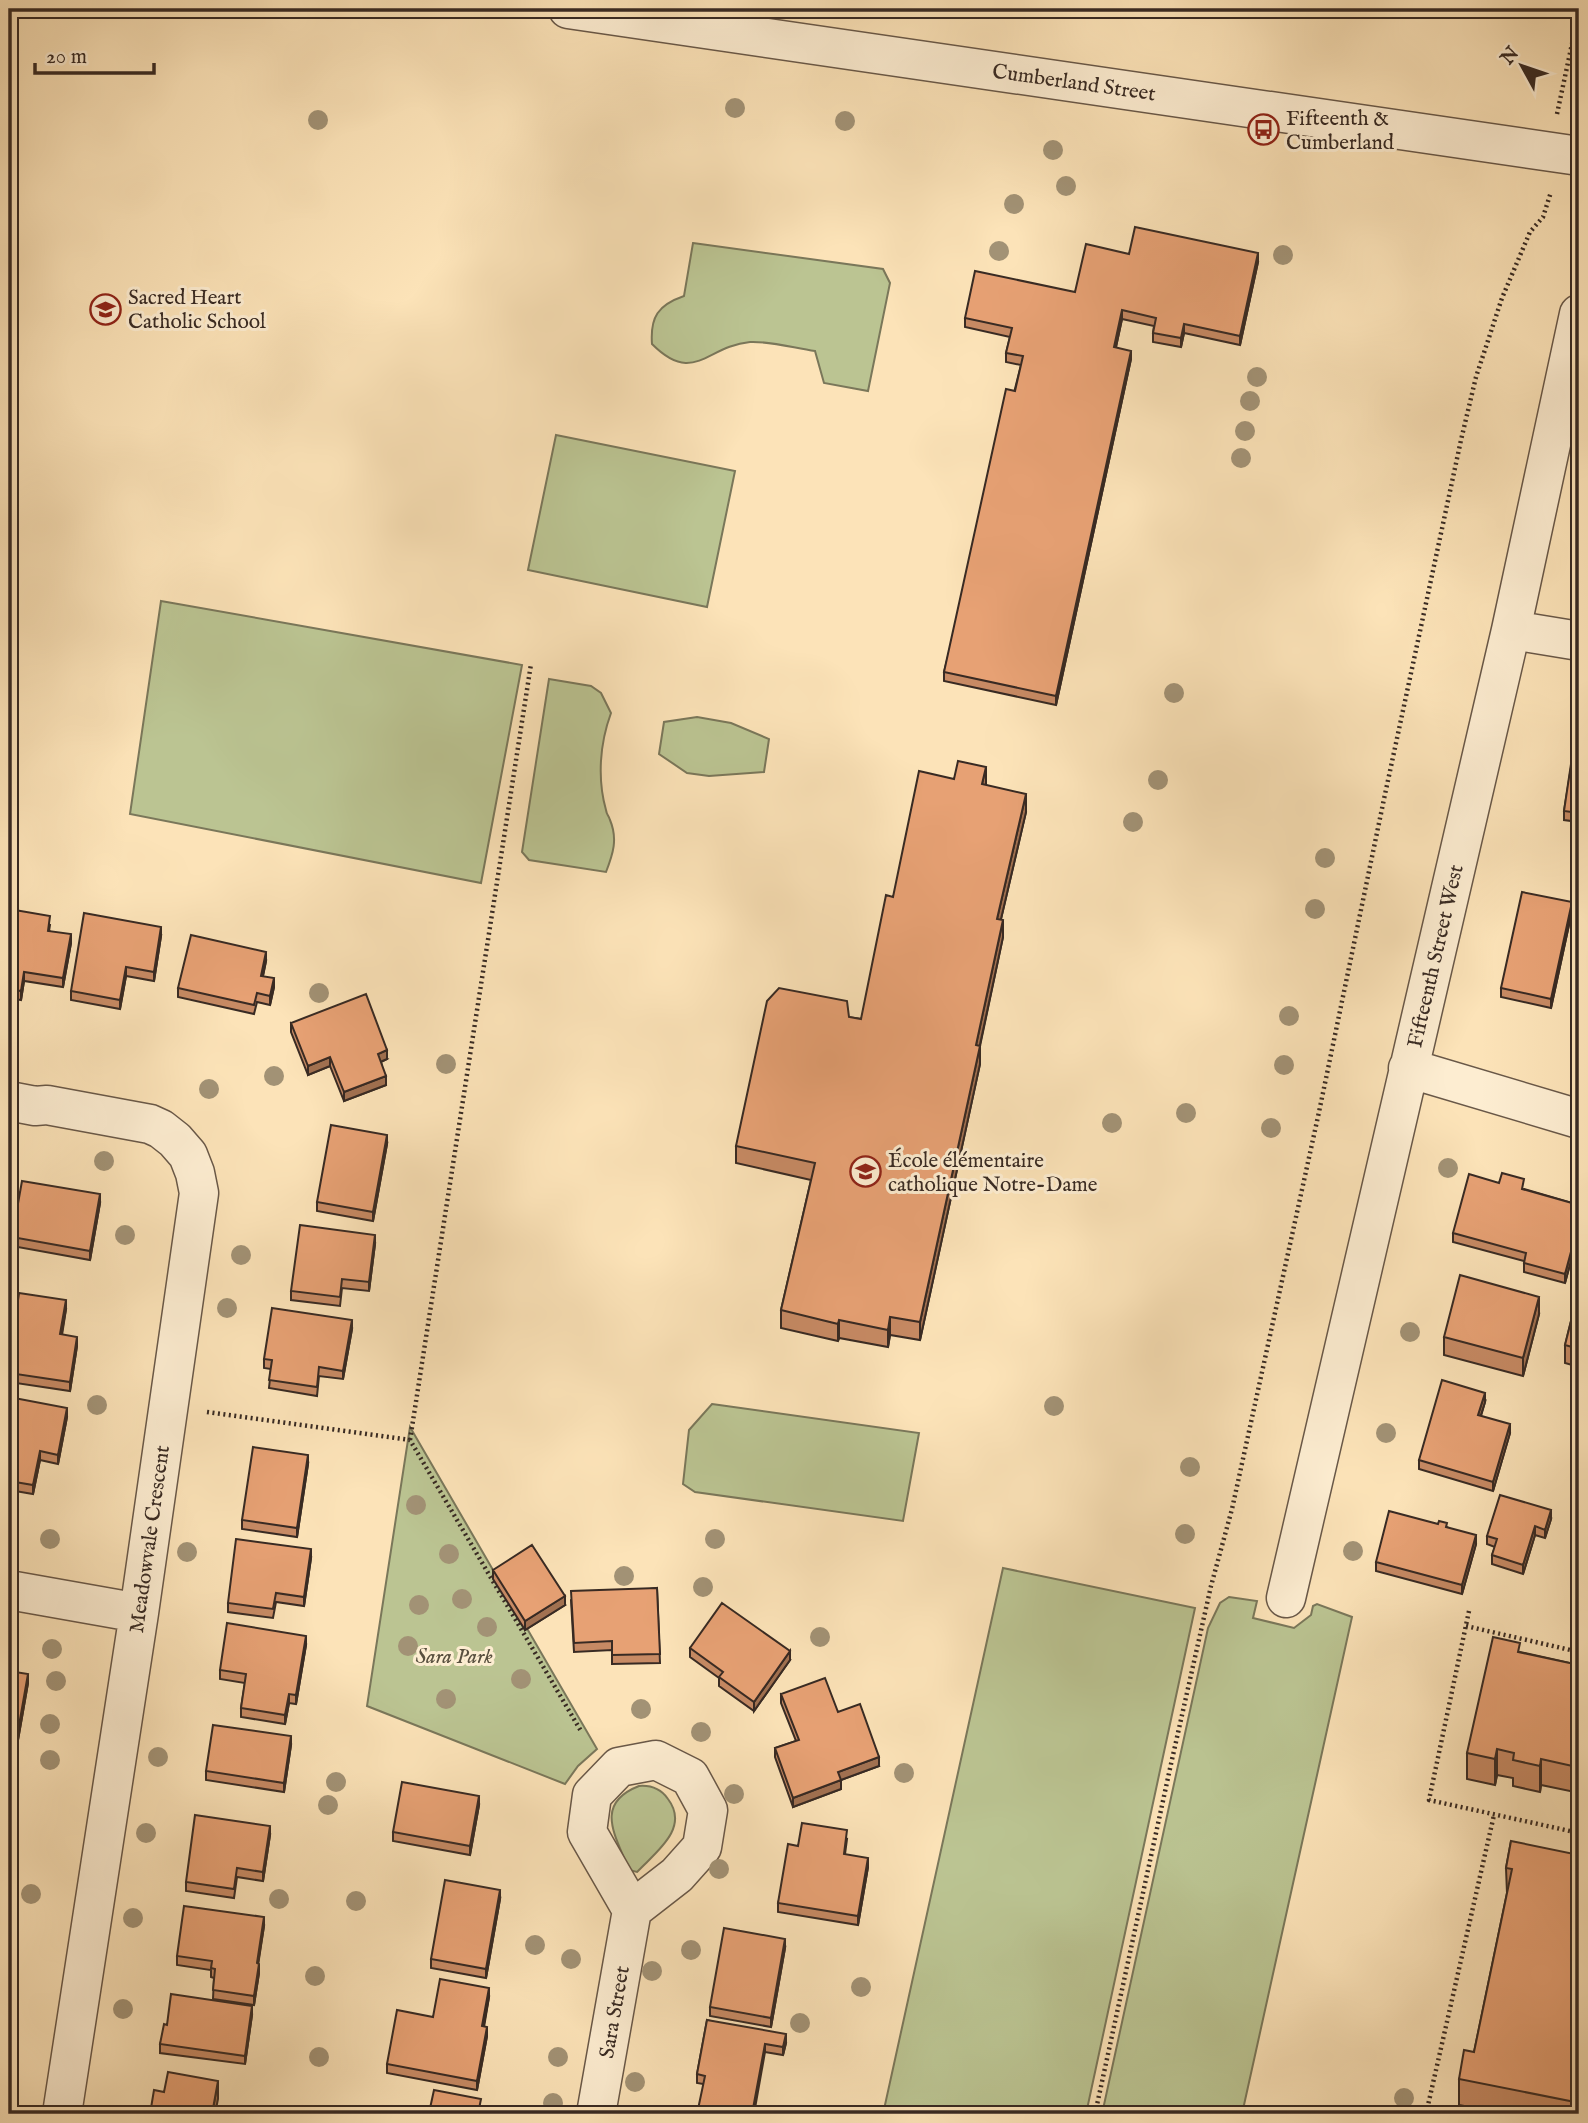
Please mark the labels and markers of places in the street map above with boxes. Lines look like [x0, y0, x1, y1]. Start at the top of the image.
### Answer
place label: Fifteenth & Cumberland [1286, 106, 1395, 157]
bus stop icon: Fifteenth & Cumberland [1246, 113, 1280, 147]
place label: Sacred Heart Catholic School [128, 285, 266, 336]
school or university icon: Sacred Heart Catholic School [88, 292, 122, 326]
place label: École élémentaire catholique Notre-Dame [888, 1147, 1098, 1199]
school or university icon: École élémentaire catholique Notre-Dame [848, 1155, 882, 1189]

